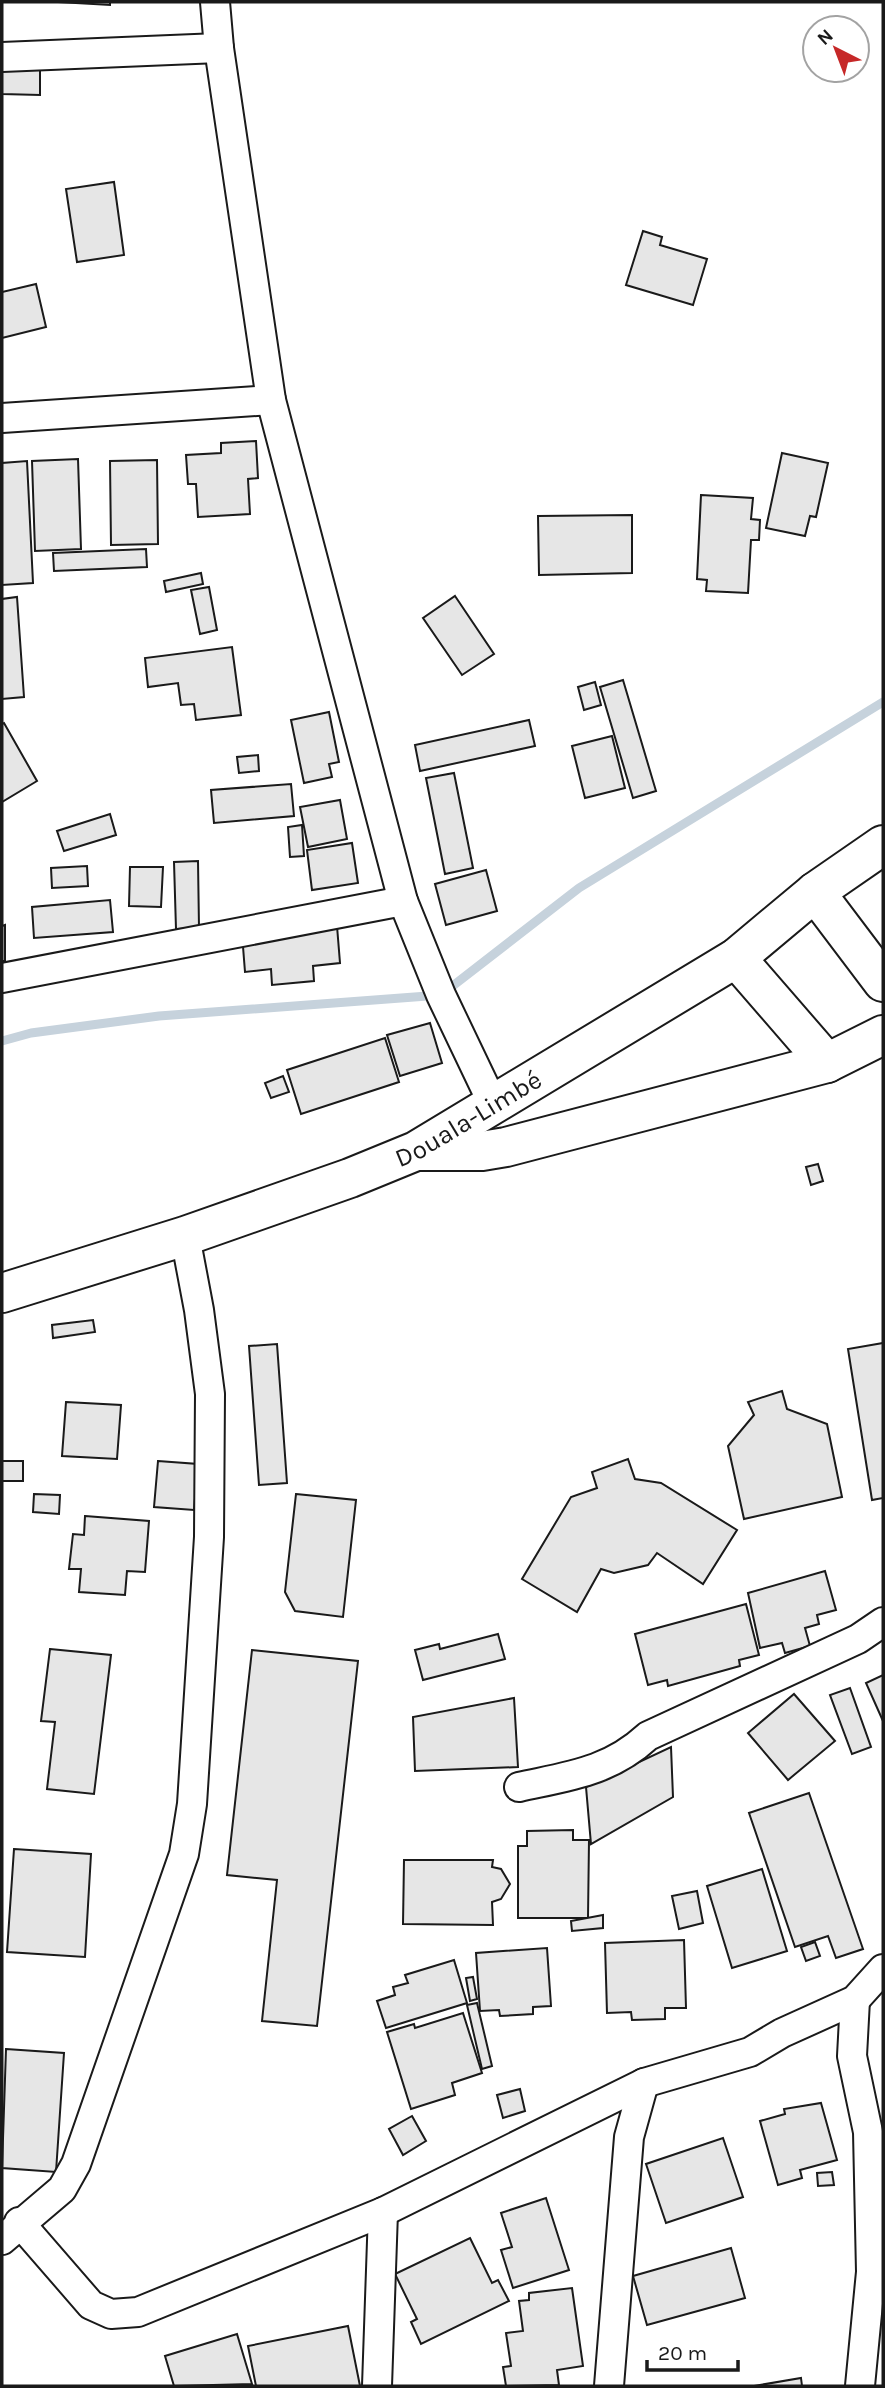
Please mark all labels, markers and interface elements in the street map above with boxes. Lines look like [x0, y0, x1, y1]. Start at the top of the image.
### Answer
north arrow [801, 14, 871, 84]
text: N [813, 24, 838, 50]
street label: Douala-Limbé [390, 1064, 547, 1174]
scale bar [647, 2328, 738, 2372]
text: 20 m [658, 2341, 707, 2365]

